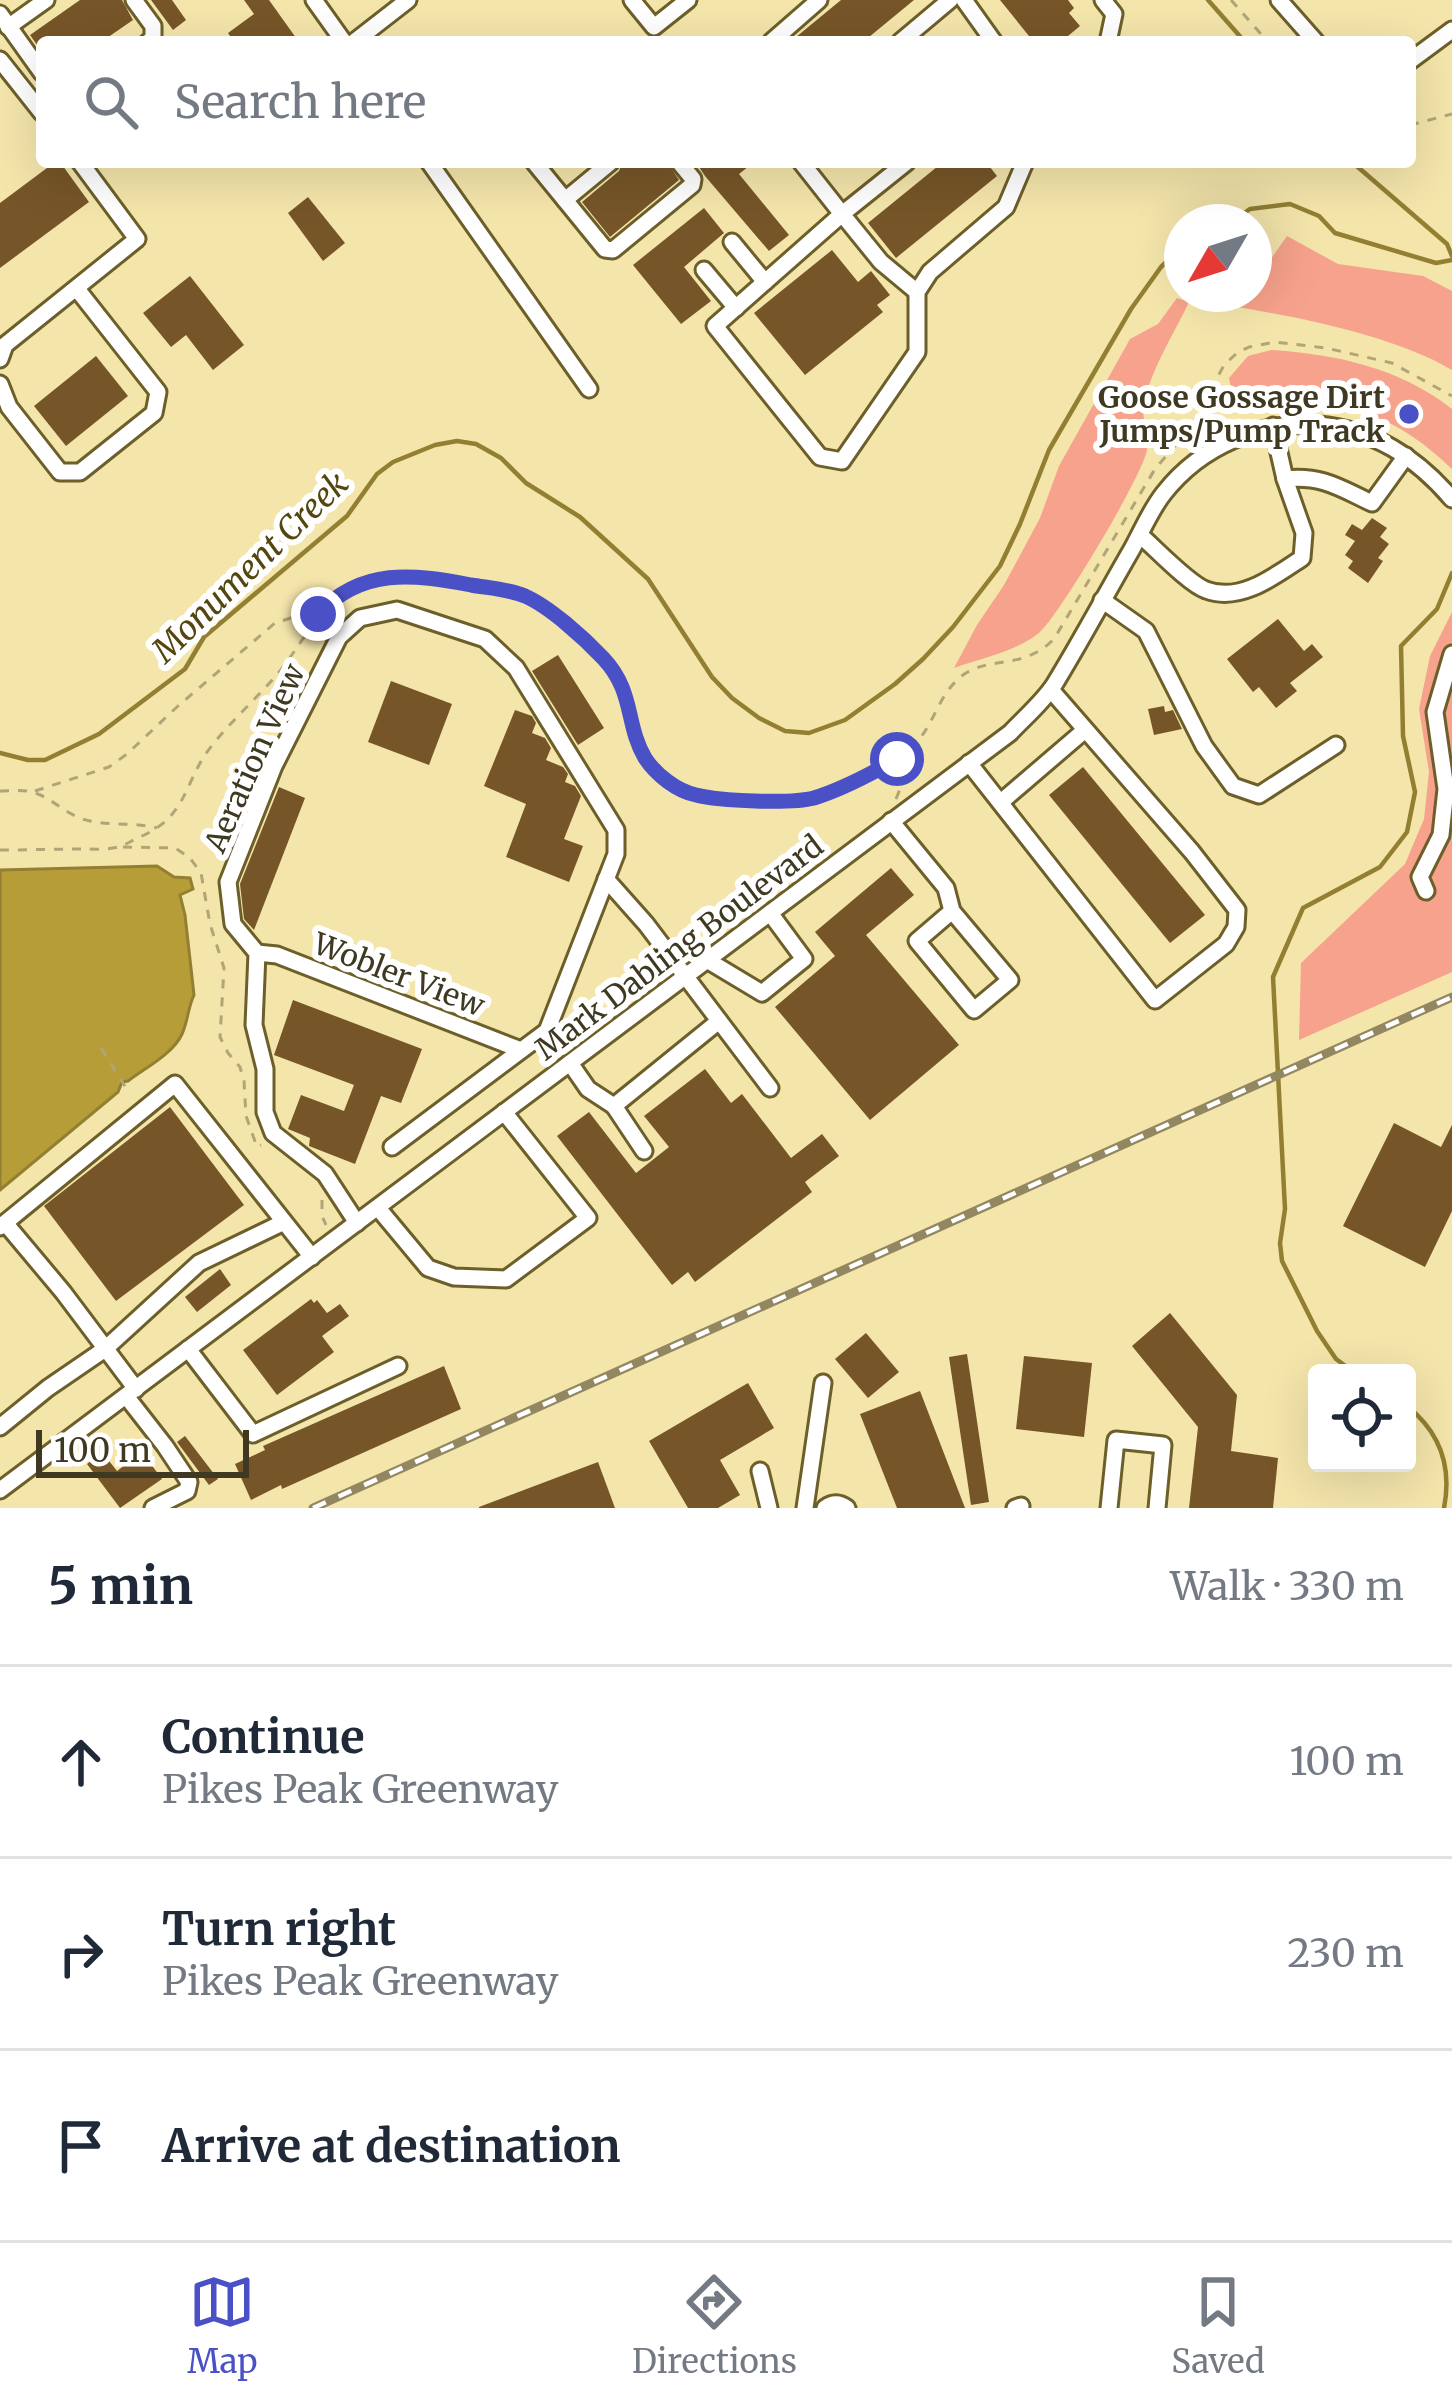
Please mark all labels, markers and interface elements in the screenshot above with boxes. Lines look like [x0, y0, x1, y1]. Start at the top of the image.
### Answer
search box [36, 36, 1416, 168]
icon: search [78, 69, 144, 135]
text: Search here [174, 74, 426, 130]
north arrow [1164, 204, 1272, 312]
place label: Goose Gossage Dirt Jumps/Pump Track [1098, 378, 1386, 450]
marker: Goose Gossage Dirt Jumps/Pump Track [1396, 401, 1422, 427]
water label: Monument Creek [142, 463, 357, 672]
route end [291, 587, 345, 641]
street label: Aeration View [195, 657, 313, 859]
route start [870, 732, 924, 786]
street label: Mark Dabling Boulevard [528, 826, 830, 1068]
street label: Wobler View [307, 924, 490, 1024]
map controls [1308, 1364, 1416, 1472]
button: locate [1308, 1364, 1416, 1472]
scale bar [36, 1424, 249, 1477]
text: 100 m [54, 1430, 151, 1471]
text: 5 min [48, 1554, 193, 1618]
text: Walk · 330 m [1170, 1562, 1404, 1611]
text: Continue [162, 1709, 364, 1765]
icon: ahead [48, 1729, 114, 1795]
text: 100 m [1289, 1737, 1404, 1786]
text: Pikes Peak Greenway [162, 1765, 558, 1814]
text: Turn right [162, 1901, 396, 1957]
icon: right [48, 1921, 114, 1987]
text: 230 m [1287, 1929, 1404, 1978]
text: Pikes Peak Greenway [162, 1957, 558, 2006]
icon: arrive [48, 2113, 114, 2179]
text: Arrive at destination [162, 2118, 620, 2174]
tab: Map [187, 2269, 258, 2382]
tab: Directions [632, 2269, 797, 2382]
tab: Saved [1171, 2269, 1265, 2382]

